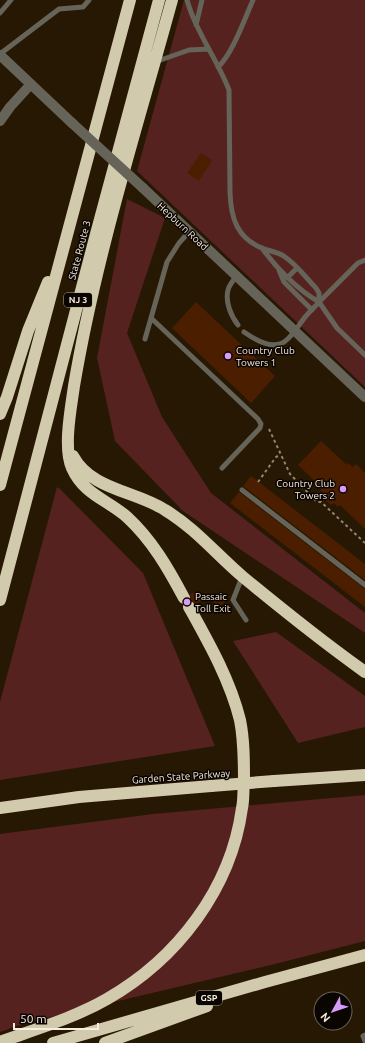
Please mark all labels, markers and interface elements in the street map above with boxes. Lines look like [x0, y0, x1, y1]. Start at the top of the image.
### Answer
street label: Hepburn Road [155, 200, 210, 253]
street label: State Route 3 [66, 219, 93, 281]
road number: NJ 3 [64, 293, 92, 307]
place label: Country Club Towers 1 [236, 345, 295, 368]
marker: Country Club Towers 1 [223, 351, 233, 361]
place label: Country Club Towers 2 [276, 478, 335, 501]
marker: Country Club Towers 2 [338, 484, 348, 494]
place label: Passaic Toll Exit [195, 591, 231, 614]
marker: Passaic Toll Exit [182, 597, 192, 607]
street label: Garden State Parkway [132, 768, 231, 785]
road number: GSP [196, 991, 222, 1005]
north arrow [313, 991, 353, 1031]
scale bar [14, 1005, 98, 1031]
text: N [318, 1010, 333, 1024]
text: 50 m [20, 1012, 47, 1025]

